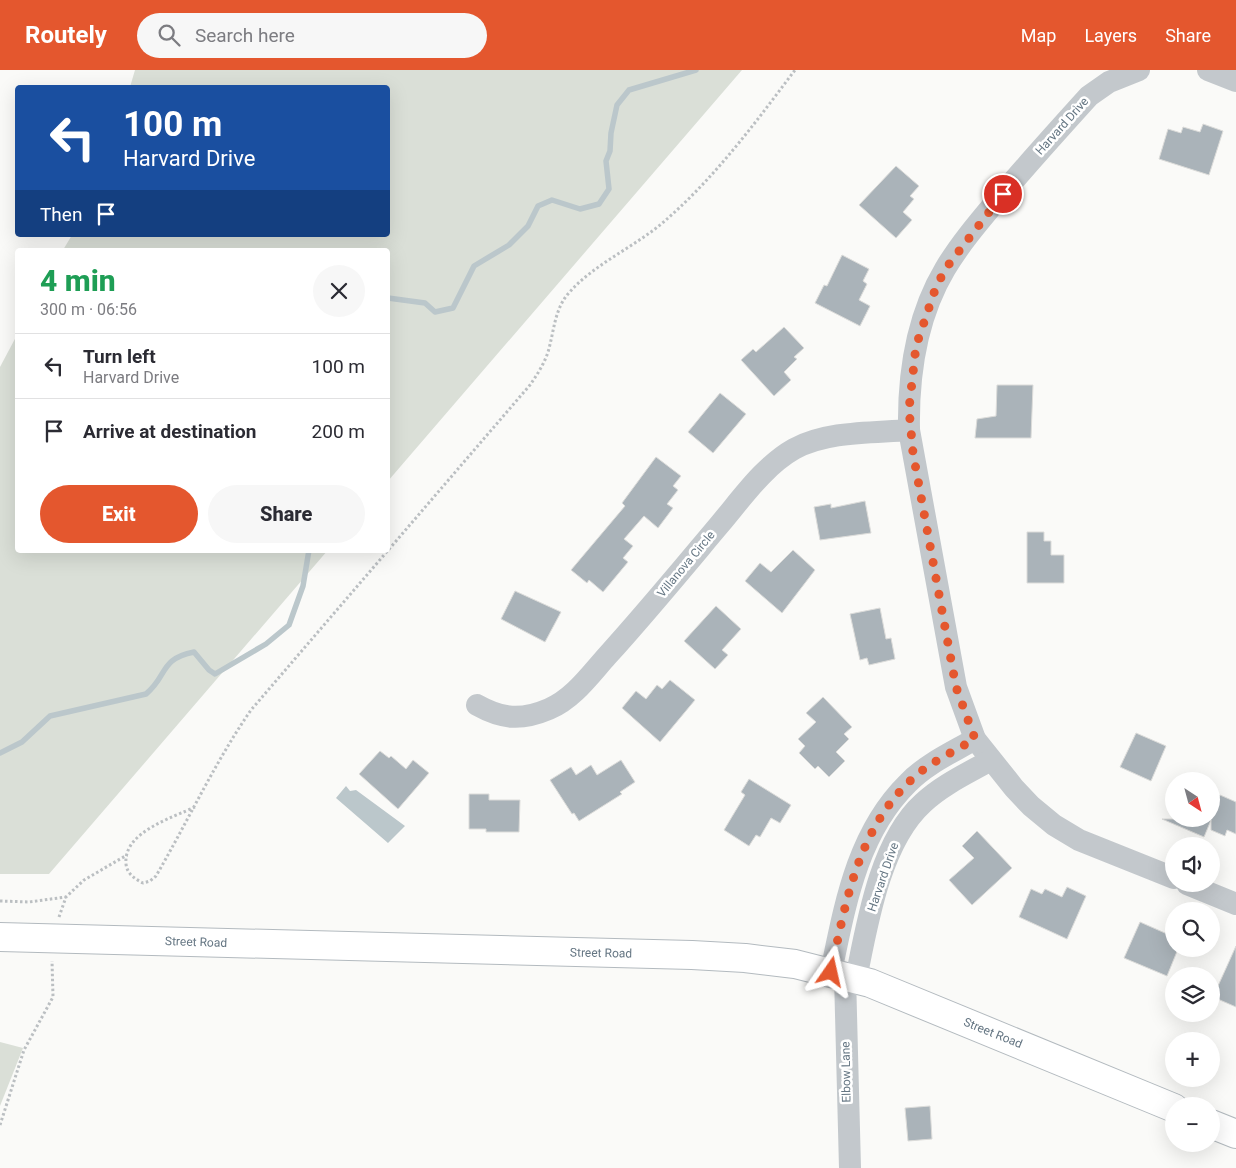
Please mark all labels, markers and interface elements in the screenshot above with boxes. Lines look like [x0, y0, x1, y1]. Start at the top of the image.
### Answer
search box [137, 13, 487, 58]
text: Routely [25, 21, 107, 49]
icon: search [155, 21, 183, 49]
text: Search here [195, 24, 295, 47]
text: Map [1021, 25, 1056, 46]
text: Layers [1084, 25, 1137, 46]
text: Share [1165, 25, 1211, 46]
street label: Harvard Drive [1033, 94, 1091, 158]
text: 100 m [123, 104, 222, 145]
icon: left [40, 105, 105, 170]
text: Harvard Drive [123, 146, 255, 171]
pin [982, 173, 1024, 215]
icon: arrive [989, 180, 1017, 208]
icon: arrive [92, 200, 120, 228]
text: Then [40, 203, 82, 226]
text: 4 min [40, 263, 116, 298]
button: close [313, 265, 365, 317]
text: 300 m · 06:56 [40, 300, 137, 319]
text: Turn left [83, 345, 156, 368]
icon: left [40, 352, 68, 380]
text: 100 m [312, 355, 365, 378]
text: Harvard Drive [83, 368, 179, 387]
icon: arrive [40, 417, 68, 445]
text: Arrive at destination [83, 420, 256, 443]
text: 200 m [312, 420, 365, 443]
button: Exit [40, 485, 198, 543]
button: Share [208, 485, 365, 543]
street label: Villanova Circle [654, 528, 718, 600]
north arrow [1165, 772, 1220, 828]
map controls [1165, 772, 1220, 1152]
button: sound [1165, 837, 1220, 892]
street label: Harvard Drive [865, 841, 901, 913]
button: search [1165, 902, 1220, 957]
street label: Street Road [165, 934, 227, 950]
street label: Street Road [570, 945, 632, 961]
position arrow [804, 945, 856, 997]
button: layers [1165, 967, 1220, 1022]
street label: Street Road [962, 1015, 1024, 1051]
button: + [1165, 1032, 1220, 1087]
street label: Elbow Lane [838, 1041, 854, 1103]
button: − [1165, 1097, 1220, 1152]

